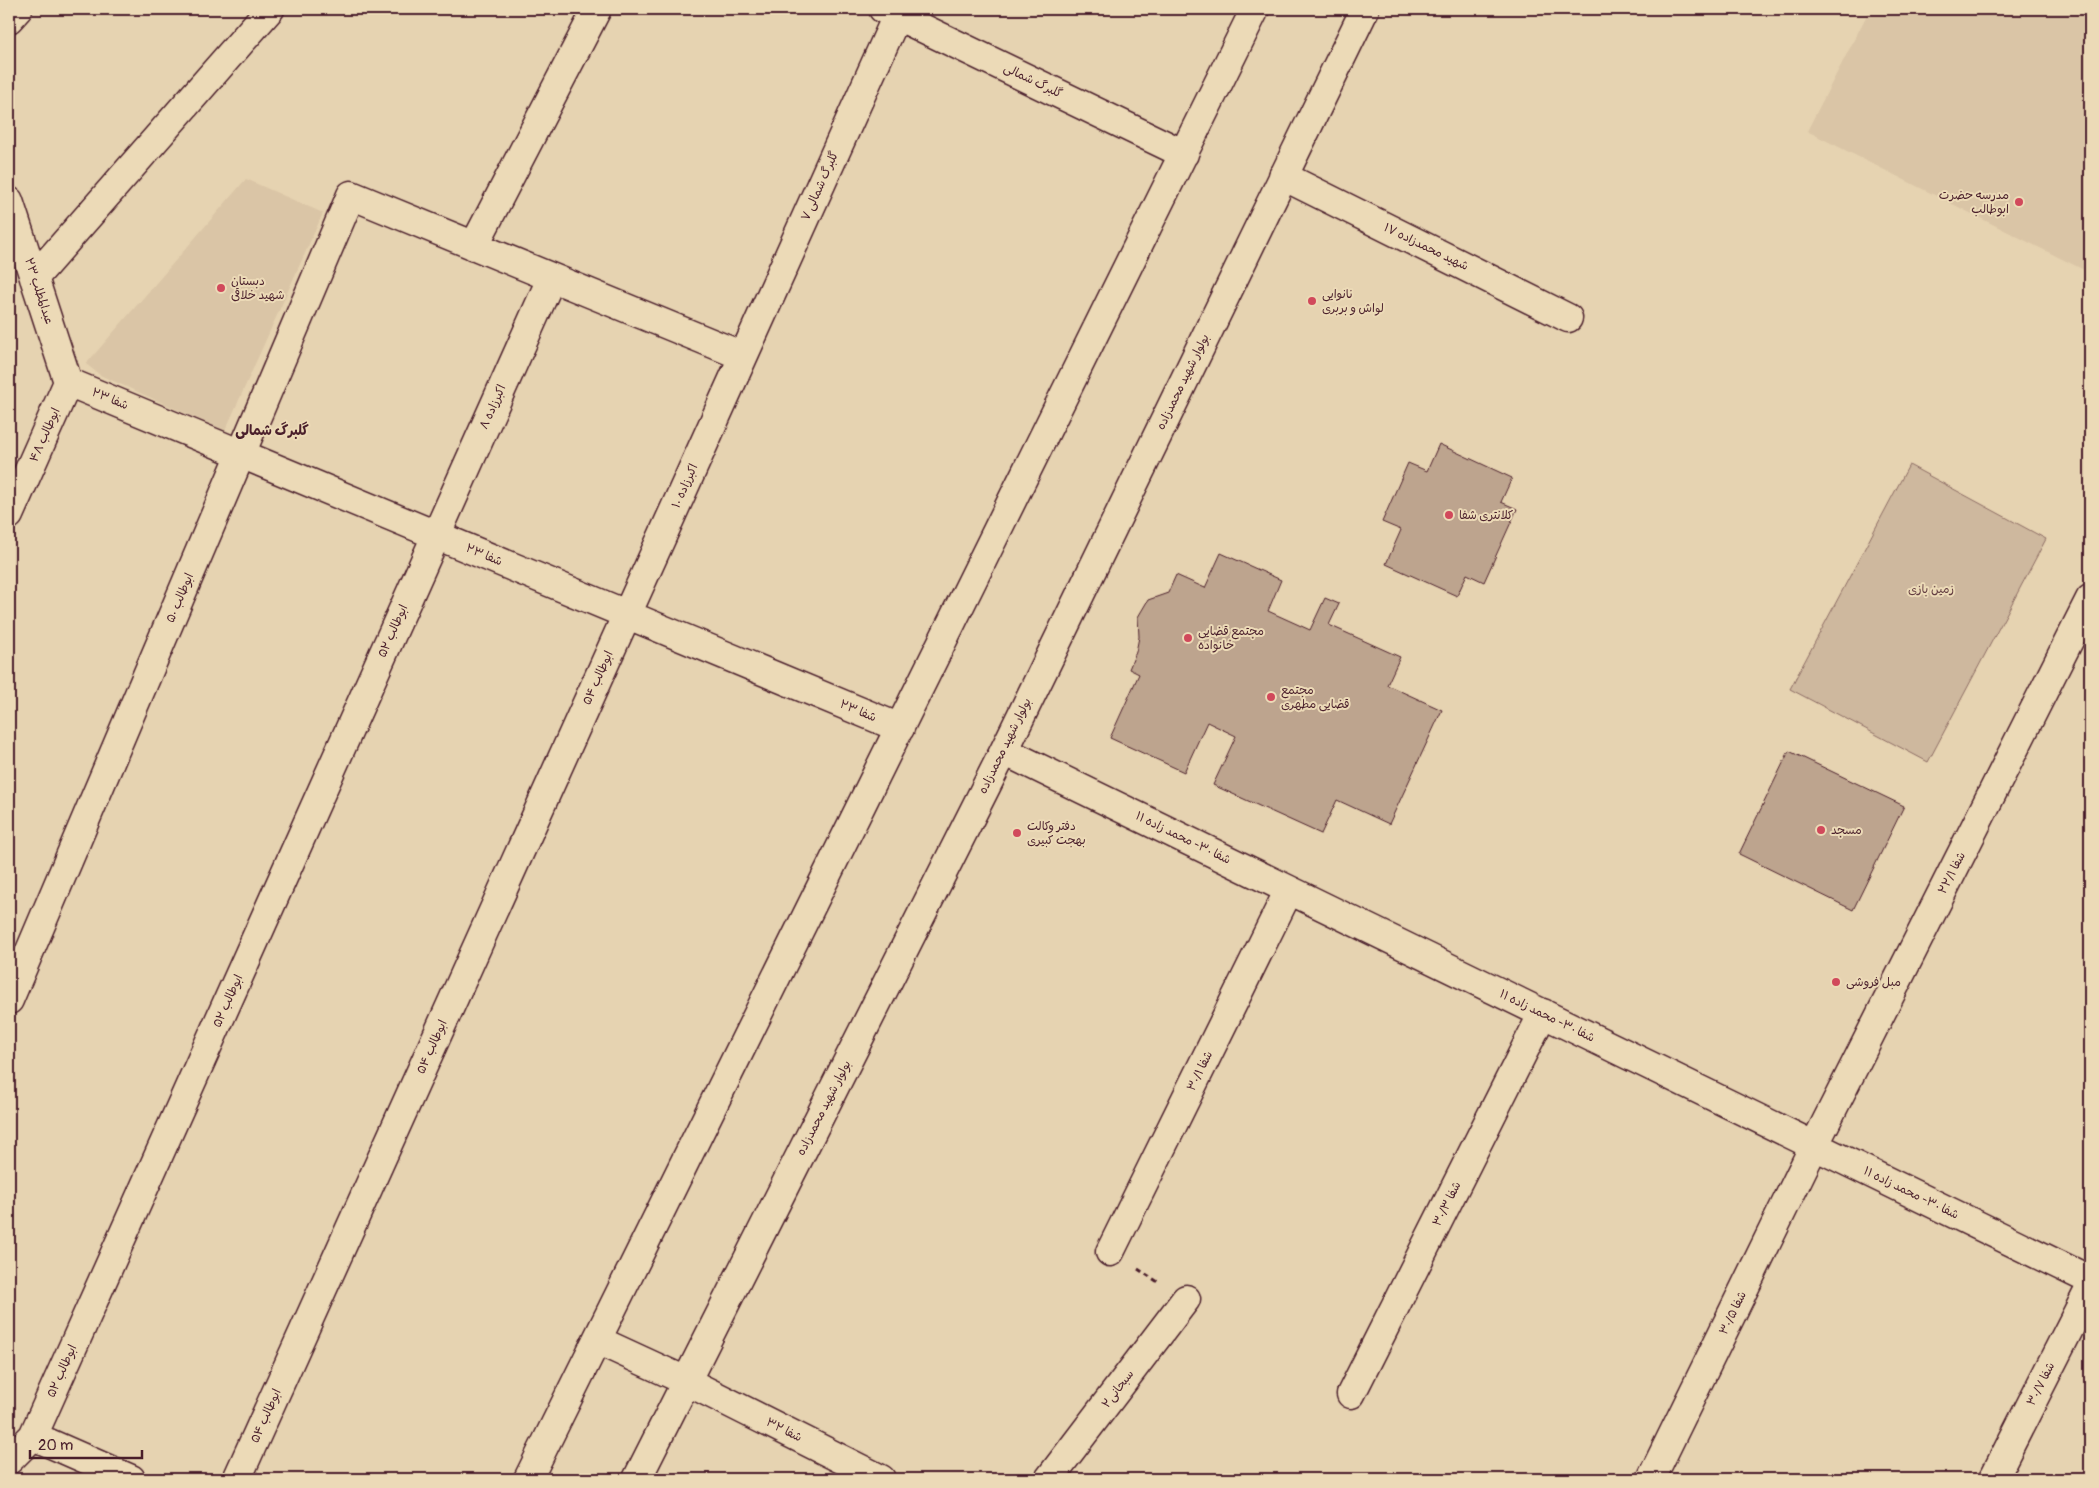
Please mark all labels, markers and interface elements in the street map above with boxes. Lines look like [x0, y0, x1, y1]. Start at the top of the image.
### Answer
street label: گلبرگ شمالی [1001, 60, 1065, 102]
street label: گلبرگ شمالی ۷ [798, 149, 842, 223]
place label: مدرسه حضرت ابوطالب [1939, 188, 2009, 217]
marker: مدرسه حضرت ابوطالب [2013, 196, 2025, 208]
street label: شهید محمدزاده ۱۷ [1381, 220, 1471, 274]
street label: عبدالمطلب ۲۳ [21, 256, 57, 326]
place label: دبستان شهید خلاقی [231, 274, 284, 303]
marker: دبستان شهید خلاقی [215, 282, 227, 294]
place label: نانوایی لواش و بربری [1322, 287, 1384, 316]
marker: نانوایی لواش و بربری [1306, 295, 1318, 307]
street label: بولوار شهید محمدزاده [1153, 332, 1213, 432]
street label: اکبرزاده ۸ [477, 382, 509, 432]
street label: شفا ۲۳ [89, 385, 131, 413]
street label: ابوطالب ۴۸ [26, 406, 64, 464]
district label: گلبرگ شمالی [235, 421, 310, 439]
street label: اکبرزاده ۱۰ [669, 461, 701, 511]
place label: کلانتری شفا [1459, 508, 1513, 523]
marker: کلانتری شفا [1443, 509, 1455, 521]
street label: شفا ۲۳ [463, 541, 505, 569]
street label: ابوطالب ۵۰ [163, 571, 197, 625]
park label: زمین بازی [1908, 582, 1954, 597]
street label: ابوطالب ۵۲ [375, 602, 411, 660]
place label: مجتمع قضایی خانواده [1198, 624, 1264, 653]
marker: مجتمع قضایی خانواده [1182, 632, 1194, 644]
street label: ابوطالب ۵۴ [579, 649, 617, 707]
place label: مجتمع قضایی مطهری [1281, 683, 1350, 712]
marker: مجتمع قضایی مطهری [1265, 691, 1277, 703]
street label: بولوار شهید محمدزاده [975, 696, 1035, 796]
street label: شفا ۲۳ [837, 697, 879, 725]
street label: شفا ۳۰- محمد زاده ۱۱ [1133, 808, 1233, 868]
place label: دفتر وکالت بهجت کبیری [1027, 819, 1086, 848]
place label: مسجد [1831, 823, 1862, 838]
marker: مسجد [1815, 824, 1827, 836]
marker: دفتر وکالت بهجت کبیری [1011, 827, 1023, 839]
street label: ۲۲/۱ شفا [1935, 849, 1969, 897]
street label: ابوطالب ۵۲ [210, 972, 246, 1030]
place label: مبل فروشی [1846, 975, 1901, 990]
marker: مبل فروشی [1830, 976, 1842, 988]
street label: شفا ۳۰- محمد زاده ۱۱ [1497, 986, 1597, 1046]
street label: ابوطالب ۵۴ [413, 1018, 451, 1076]
street label: شفا ۳۰/۱ [1184, 1048, 1216, 1094]
street label: بولوار شهید محمدزاده [794, 1058, 854, 1158]
street label: شفا ۳۰- محمد زاده ۱۱ [1861, 1163, 1961, 1223]
street label: ۳۰/۳ شفا [1429, 1179, 1465, 1229]
street label: ۳۰/۵ شفا [1716, 1289, 1750, 1337]
street label: ابوطالب ۵۲ [44, 1342, 80, 1400]
street label: ۳۰/۷ شفا [2024, 1360, 2058, 1408]
street label: سبحانی۲ [1099, 1367, 1137, 1411]
street label: ابوطالب ۵۴ [247, 1387, 285, 1445]
street label: شفا ۳۲ [764, 1415, 804, 1445]
scale bar [30, 1428, 142, 1460]
text: 20 m [38, 1436, 73, 1455]

